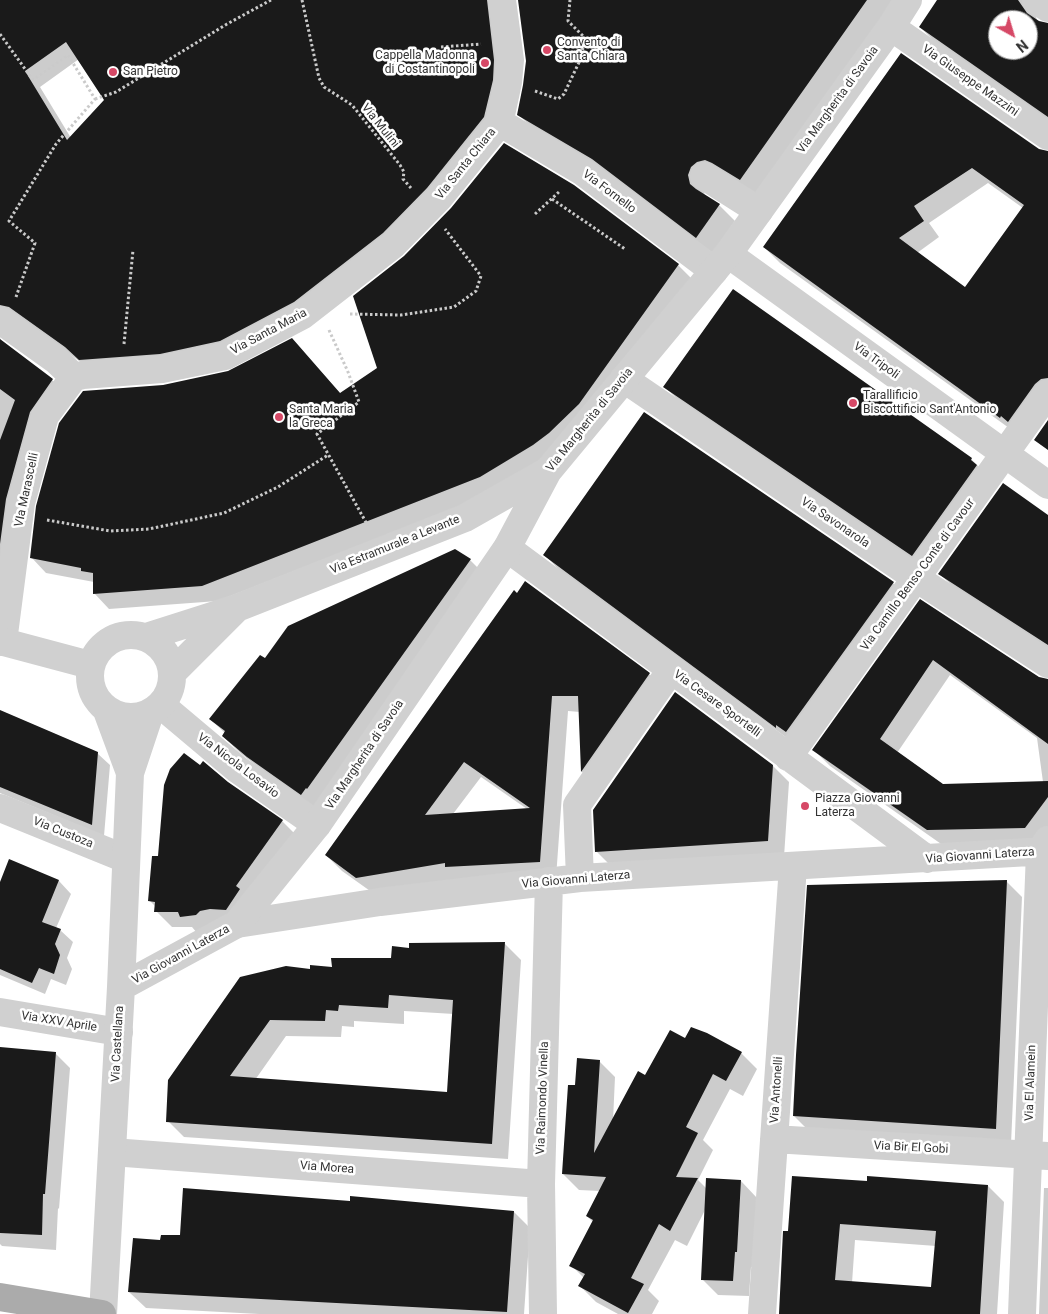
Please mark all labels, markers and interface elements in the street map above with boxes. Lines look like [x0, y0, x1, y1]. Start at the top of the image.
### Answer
north arrow [988, 10, 1038, 60]
place label: Convento di Santa Chiara [557, 36, 625, 64]
text: N [1013, 37, 1031, 55]
street label: Via Giuseppe Mazzini [919, 42, 1021, 120]
street label: Via Margherita di Savoia [794, 43, 882, 157]
marker: Convento di Santa Chiara [541, 44, 553, 56]
place label: Cappella Madonna di Costantinopoli [375, 49, 475, 77]
marker: Cappella Madonna di Costantinopoli [479, 57, 491, 69]
place label: San Pietro [123, 65, 178, 79]
marker: San Pietro [107, 66, 119, 78]
street label: Via Mulini [358, 101, 402, 151]
street label: Via Santa Chiara [433, 125, 499, 203]
street label: Via Fornello [579, 167, 639, 217]
street label: Via Santa Maria [228, 306, 310, 358]
street label: Via Tripoli [850, 340, 902, 382]
street label: Via Margherita di Savoia [544, 365, 636, 475]
place label: Tarallificio Biscottificio Sant'Antonio [863, 389, 996, 417]
marker: Tarallificio Biscottificio Sant'Antonio [847, 397, 859, 409]
place label: Santa Maria la Greca [289, 403, 353, 431]
marker: Santa Maria la Greca [273, 411, 285, 423]
street label: VIa Marascelli [12, 452, 42, 528]
street label: Via Savonarola [798, 495, 872, 551]
street label: Via Camillo Benso Conte di Cavour [858, 496, 978, 654]
street label: Via Estramurale a Levante [328, 512, 462, 578]
street label: Via Cesare Sportelli [671, 668, 763, 740]
street label: Via Margherita di Savoia [323, 697, 407, 813]
street label: Via Nicola Losavio [194, 731, 282, 801]
place label: Piazza Giovanni Laterza [815, 792, 900, 820]
marker: Piazza Giovanni Laterza [799, 800, 811, 812]
street label: Via Custoza [31, 814, 95, 852]
street label: Via Giovanni Laterza [925, 845, 1035, 867]
street label: Via Giovanni Laterza [521, 868, 631, 892]
street label: Via Giovanni Laterza [130, 922, 232, 988]
street label: Via Castellana [109, 1005, 127, 1083]
street label: Via XXV Aprile [20, 1009, 98, 1035]
street label: Via Raimondo Vinella [534, 1041, 552, 1155]
street label: Via El Alamein [1022, 1045, 1040, 1121]
street label: Via Antonelli [767, 1056, 787, 1124]
street label: Via Bir El Gobi [873, 1139, 949, 1157]
street label: Via Morea [299, 1159, 355, 1177]

